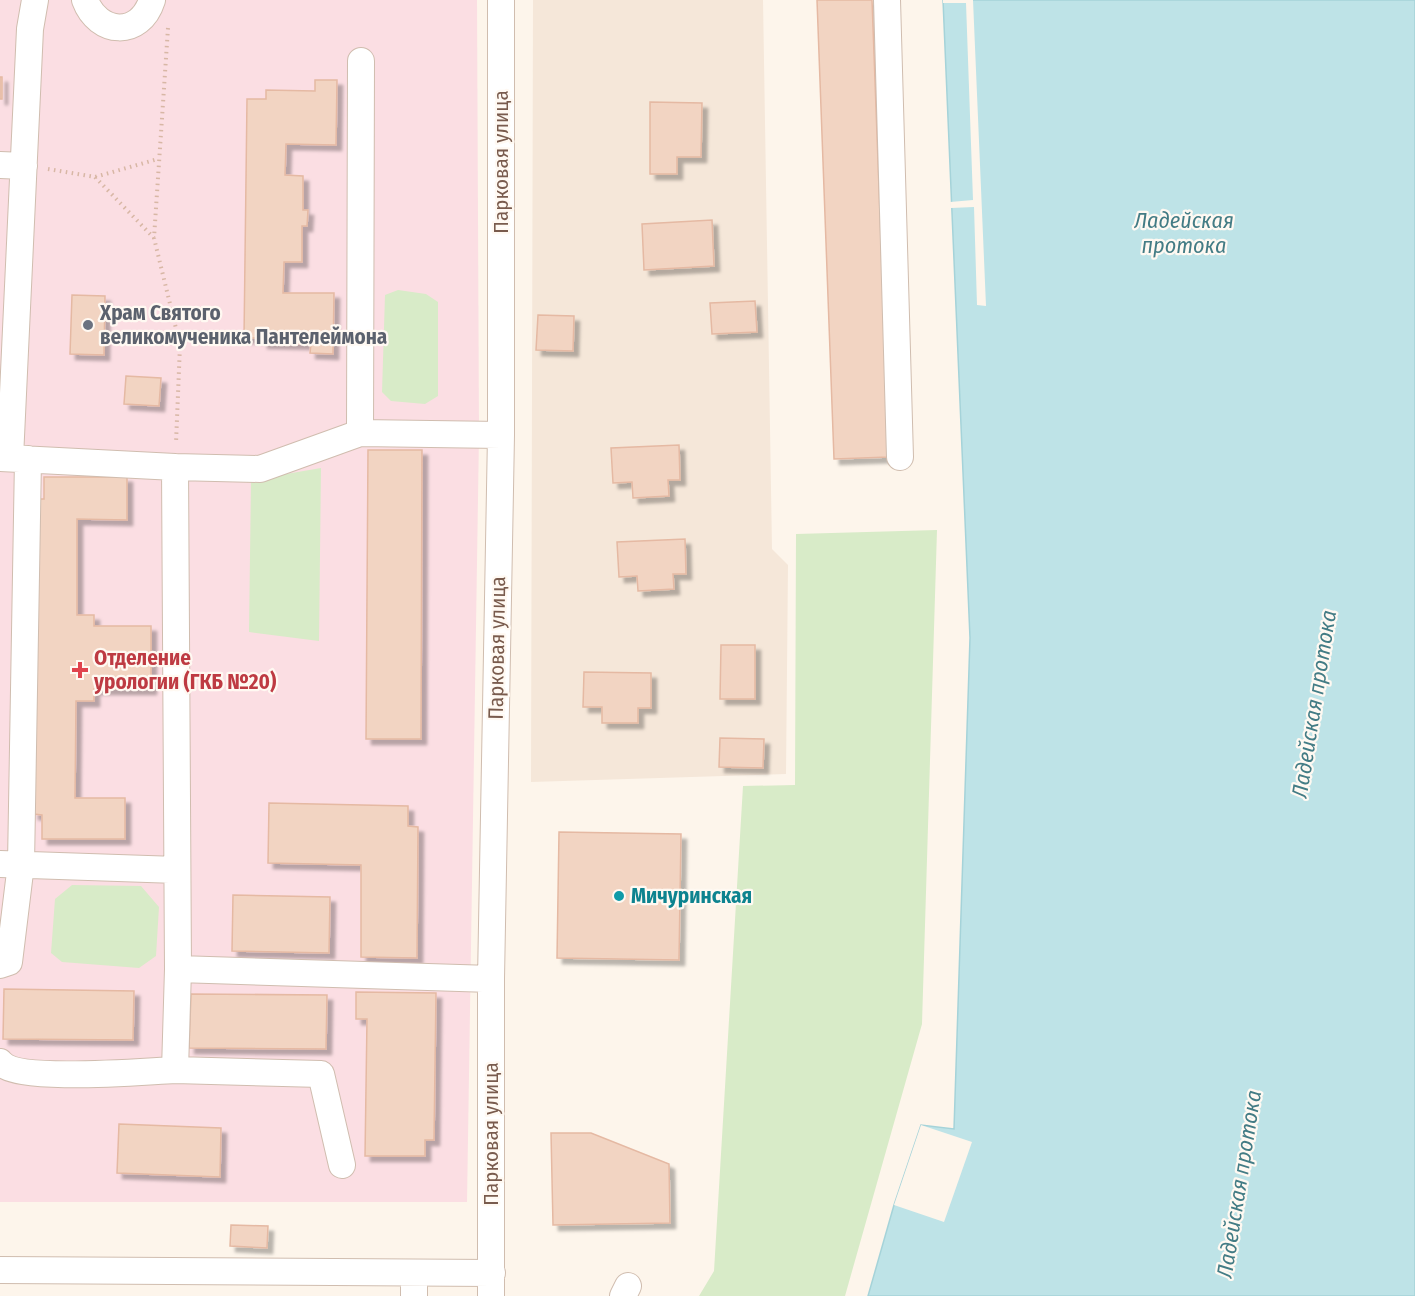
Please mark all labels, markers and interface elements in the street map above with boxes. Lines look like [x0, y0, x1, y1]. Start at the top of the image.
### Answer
street label: Парковая улица [488, 90, 514, 234]
water label: Ладейская протока [1133, 207, 1234, 259]
place label: Храм Святого великомученика Пантелеймона [99, 300, 387, 350]
marker: Храм Святого великомученика Пантелеймона [81, 318, 95, 332]
street label: Парковая улица [483, 576, 511, 720]
water label: Ладейская протока [1286, 608, 1342, 801]
place label: Отделение урологии (ГКБ №20) [93, 645, 276, 695]
marker: Отделение урологии (ГКБ №20) [71, 661, 89, 679]
place label: Мичуринская [631, 883, 752, 909]
marker: Мичуринская [612, 889, 626, 903]
street label: Парковая улица [478, 1062, 504, 1206]
water label: Ладейская протока [1211, 1088, 1267, 1281]

